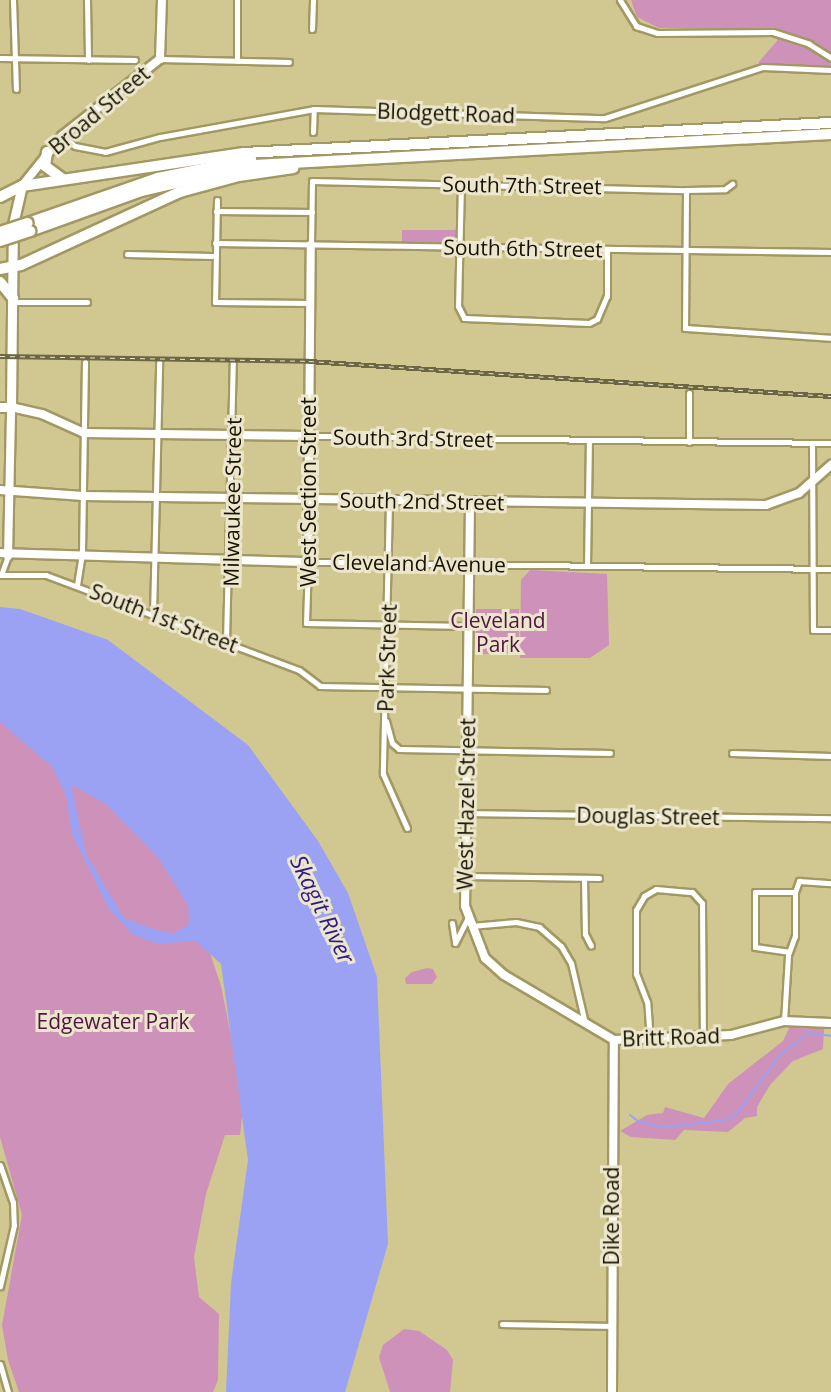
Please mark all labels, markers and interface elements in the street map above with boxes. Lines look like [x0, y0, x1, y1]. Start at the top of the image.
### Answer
street label: Broad Street [44, 61, 154, 159]
street label: Blodgett Road [377, 98, 515, 128]
street label: South 7th Street [442, 171, 602, 199]
street label: South 6th Street [443, 234, 603, 262]
street label: West Section Street [295, 397, 321, 587]
street label: Milwaukee Street [218, 417, 246, 587]
street label: South 3rd Street [333, 424, 493, 452]
street label: South 2nd Street [339, 487, 505, 515]
street label: Cleveland Avenue [332, 549, 506, 577]
street label: South 1st Street [86, 578, 242, 658]
street label: Park Street [373, 604, 401, 712]
park label: Cleveland Park [450, 607, 546, 657]
street label: West Hazel Street [452, 718, 480, 890]
street label: Douglas Street [576, 802, 720, 830]
water label: Skagit River [285, 850, 361, 968]
park label: Edgewater Park [37, 1008, 189, 1034]
street label: Britt Road [622, 1023, 720, 1051]
street label: Dike Road [598, 1167, 624, 1265]

